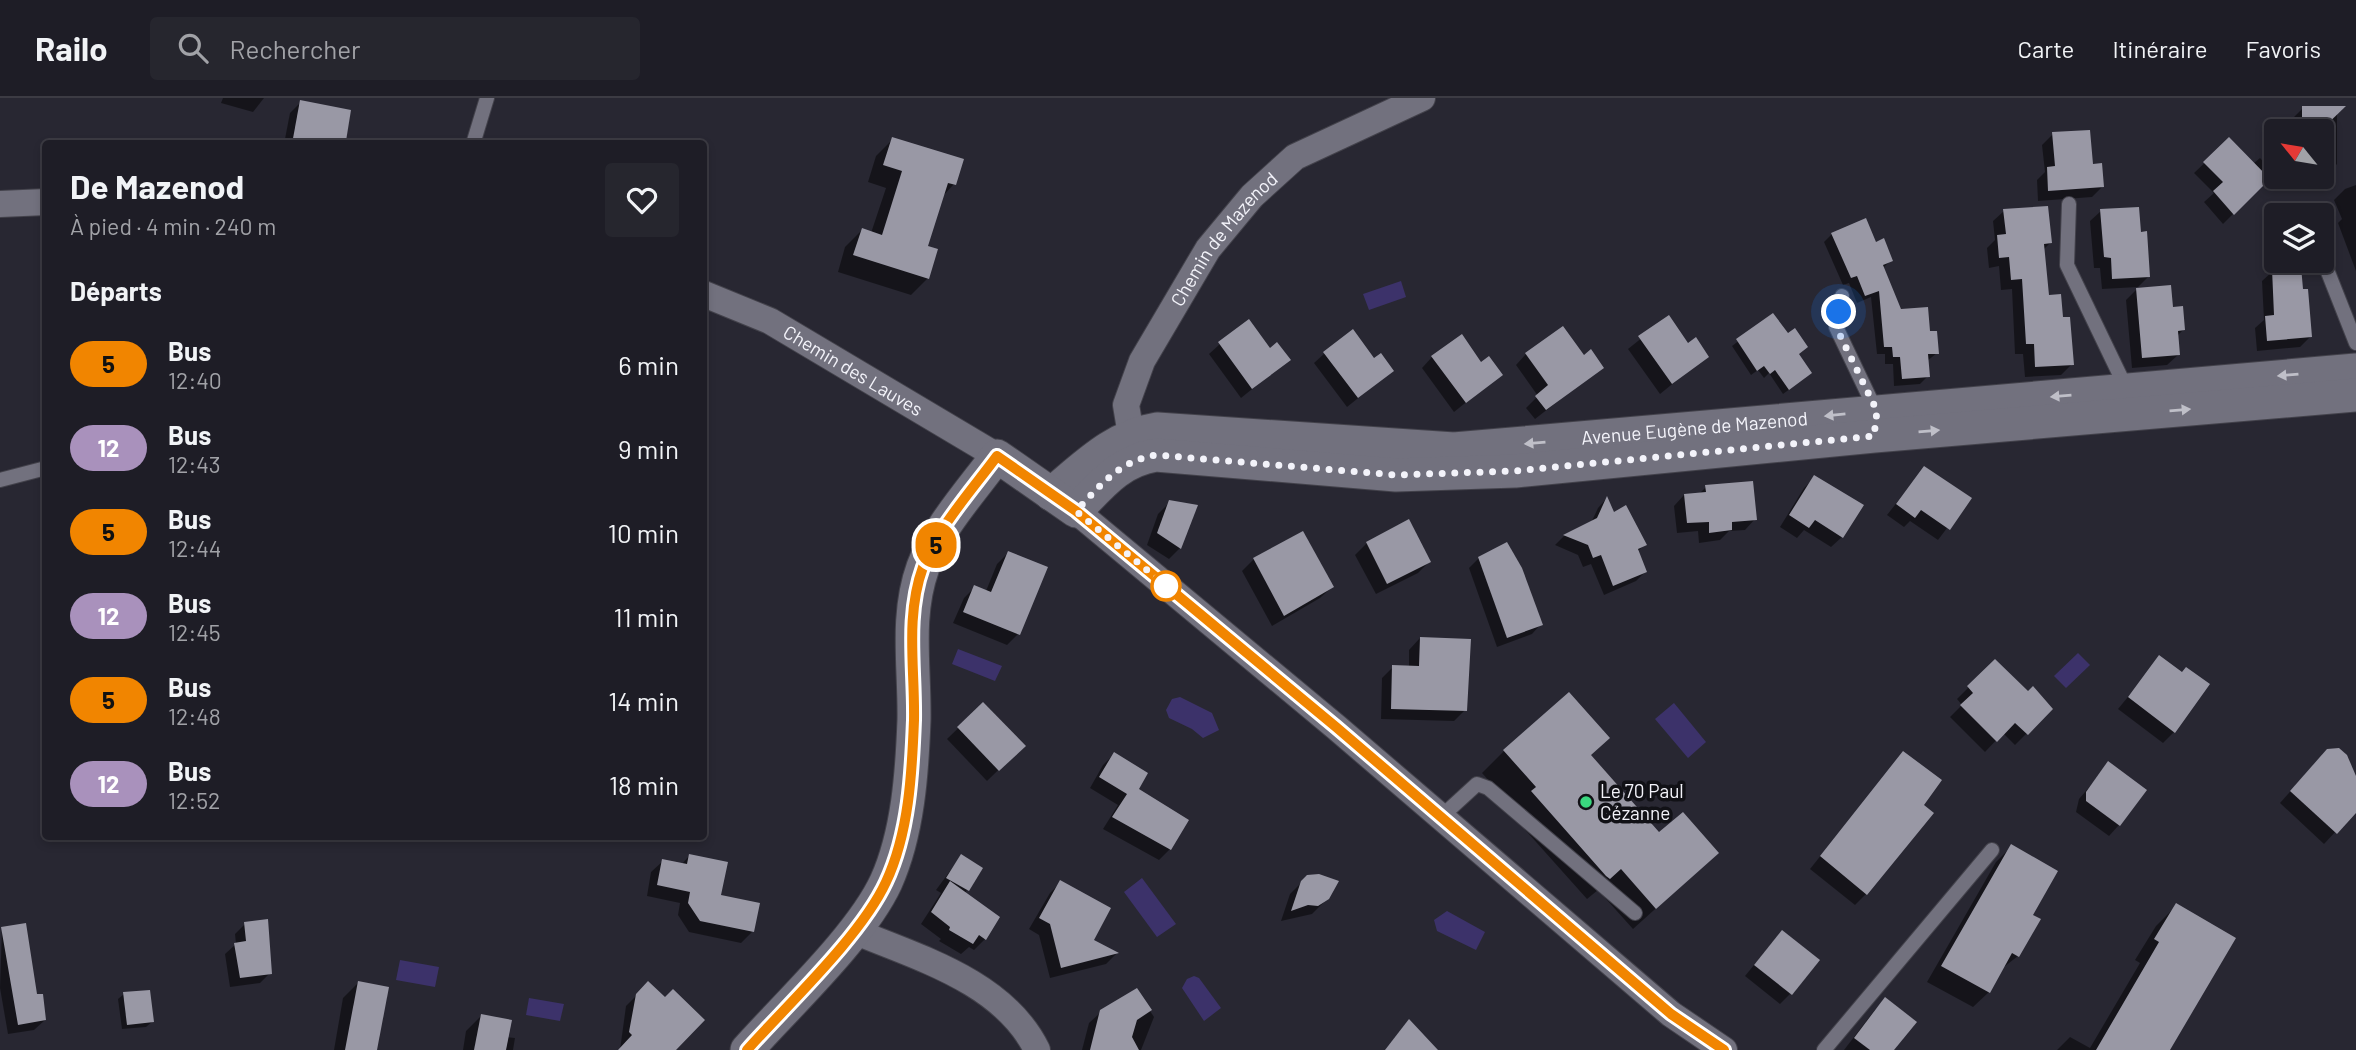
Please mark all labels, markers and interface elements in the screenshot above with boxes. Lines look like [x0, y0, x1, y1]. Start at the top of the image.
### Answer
search box [150, 17, 640, 80]
text: Railo [35, 28, 108, 68]
icon: search [174, 29, 212, 67]
text: Rechercher [230, 33, 360, 64]
text: Carte [2018, 34, 2074, 63]
text: Itinéraire [2112, 34, 2208, 63]
text: Favoris [2246, 34, 2321, 63]
north arrow [2264, 119, 2334, 189]
map controls [2264, 119, 2334, 273]
button: heart [605, 163, 679, 237]
text: De Mazenod [70, 166, 244, 206]
street label: Chemin de Mazenod [1165, 167, 1282, 310]
button: layers [2264, 203, 2334, 273]
text: À pied · 4 min · 240 m [70, 212, 276, 240]
text: Départs [70, 275, 162, 306]
your location [1821, 294, 1856, 329]
street label: Chemin des Lauves [779, 320, 927, 420]
text: Bus [168, 335, 211, 366]
text: 5 [102, 349, 115, 378]
text: 6 min [618, 349, 679, 380]
text: 12:40 [168, 366, 222, 394]
one-way arrow [2277, 370, 2299, 381]
one-way arrow [2050, 391, 2072, 402]
one-way arrow [2170, 405, 2192, 416]
street label: Avenue Eugène de Mazenod [1580, 406, 1809, 449]
one-way arrow [1824, 410, 1846, 421]
text: Bus [168, 419, 211, 450]
one-way arrow [1918, 425, 1940, 436]
text: 12 [98, 433, 119, 462]
text: 9 min [618, 433, 679, 464]
one-way arrow [1524, 438, 1546, 449]
text: 12:43 [168, 450, 221, 478]
text: Bus [168, 503, 211, 534]
text: 5 [102, 517, 115, 546]
text: 10 min [608, 517, 679, 548]
line badge: 5 [913, 522, 959, 568]
text: 5 [930, 530, 942, 559]
text: 12:44 [168, 534, 222, 562]
unlabelled marker [1151, 571, 1181, 601]
text: Bus [168, 587, 211, 618]
text: 12 [98, 601, 119, 630]
text: 11 min [613, 601, 679, 632]
text: 12:45 [168, 618, 221, 646]
text: Bus [168, 671, 211, 702]
text: 5 [102, 685, 115, 714]
text: 14 min [608, 685, 679, 716]
text: 12:48 [168, 702, 221, 730]
text: Bus [168, 755, 211, 786]
text: 12 [98, 769, 119, 798]
text: 18 min [609, 769, 679, 800]
place label: Le 70 Paul Cézanne [1600, 779, 1684, 824]
text: 12:52 [168, 786, 220, 814]
marker: Le 70 Paul Cézanne [1578, 794, 1594, 810]

